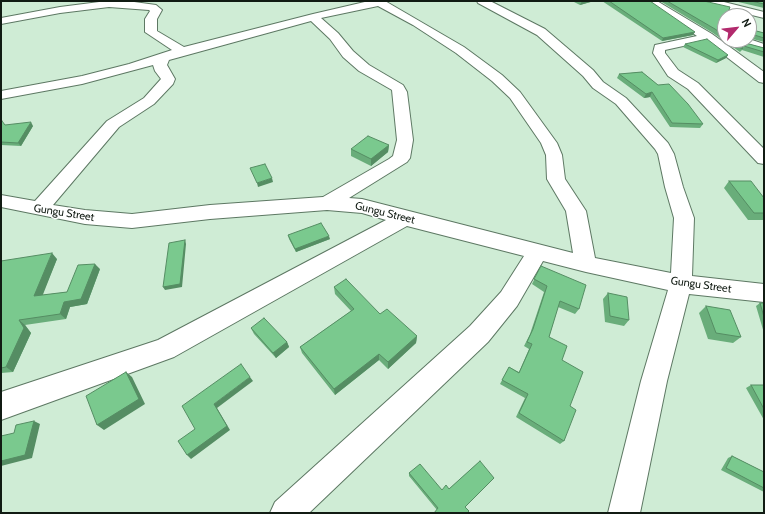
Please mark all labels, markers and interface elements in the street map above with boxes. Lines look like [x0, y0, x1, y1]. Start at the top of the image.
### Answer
north arrow [717, 8, 757, 48]
text: N [739, 16, 755, 30]
street label: Gungu Street [354, 199, 416, 227]
street label: Gungu Street [33, 202, 95, 224]
street label: Gungu Street [670, 274, 732, 296]

